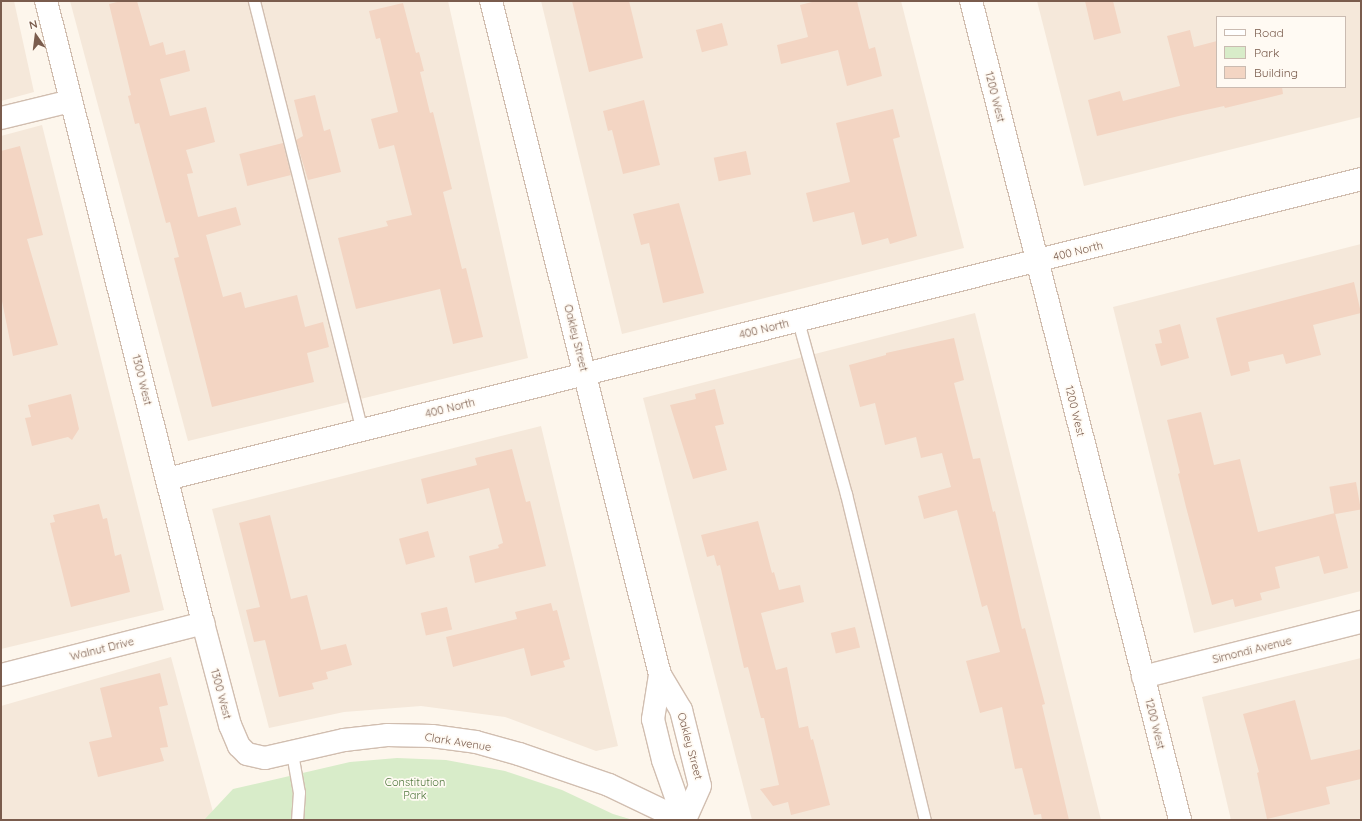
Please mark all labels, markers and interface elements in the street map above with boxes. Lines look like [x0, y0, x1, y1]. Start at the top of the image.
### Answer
north arrow [16, 16, 56, 56]
legend [1216, 16, 1346, 88]
text: N [27, 17, 39, 32]
text: Road [1254, 25, 1284, 40]
text: Park [1254, 45, 1279, 60]
text: Building [1254, 65, 1298, 80]
street label: 1200 West [982, 70, 1008, 124]
street label: 400 North [1052, 238, 1104, 264]
street label: Oakley Street [561, 303, 591, 373]
street label: 400 North [738, 316, 790, 342]
street label: 1300 West [129, 353, 155, 407]
street label: 1200 West [1062, 384, 1088, 438]
street label: 400 North [424, 395, 476, 421]
street label: Simondi Avenue [1211, 634, 1293, 666]
street label: Walnut Drive [69, 635, 135, 663]
street label: 1300 West [208, 667, 234, 721]
street label: 1200 West [1142, 697, 1168, 751]
street label: Oakley Street [675, 711, 705, 781]
street label: Clark Avenue [424, 730, 492, 754]
park label: Constitution Park [385, 776, 445, 802]

